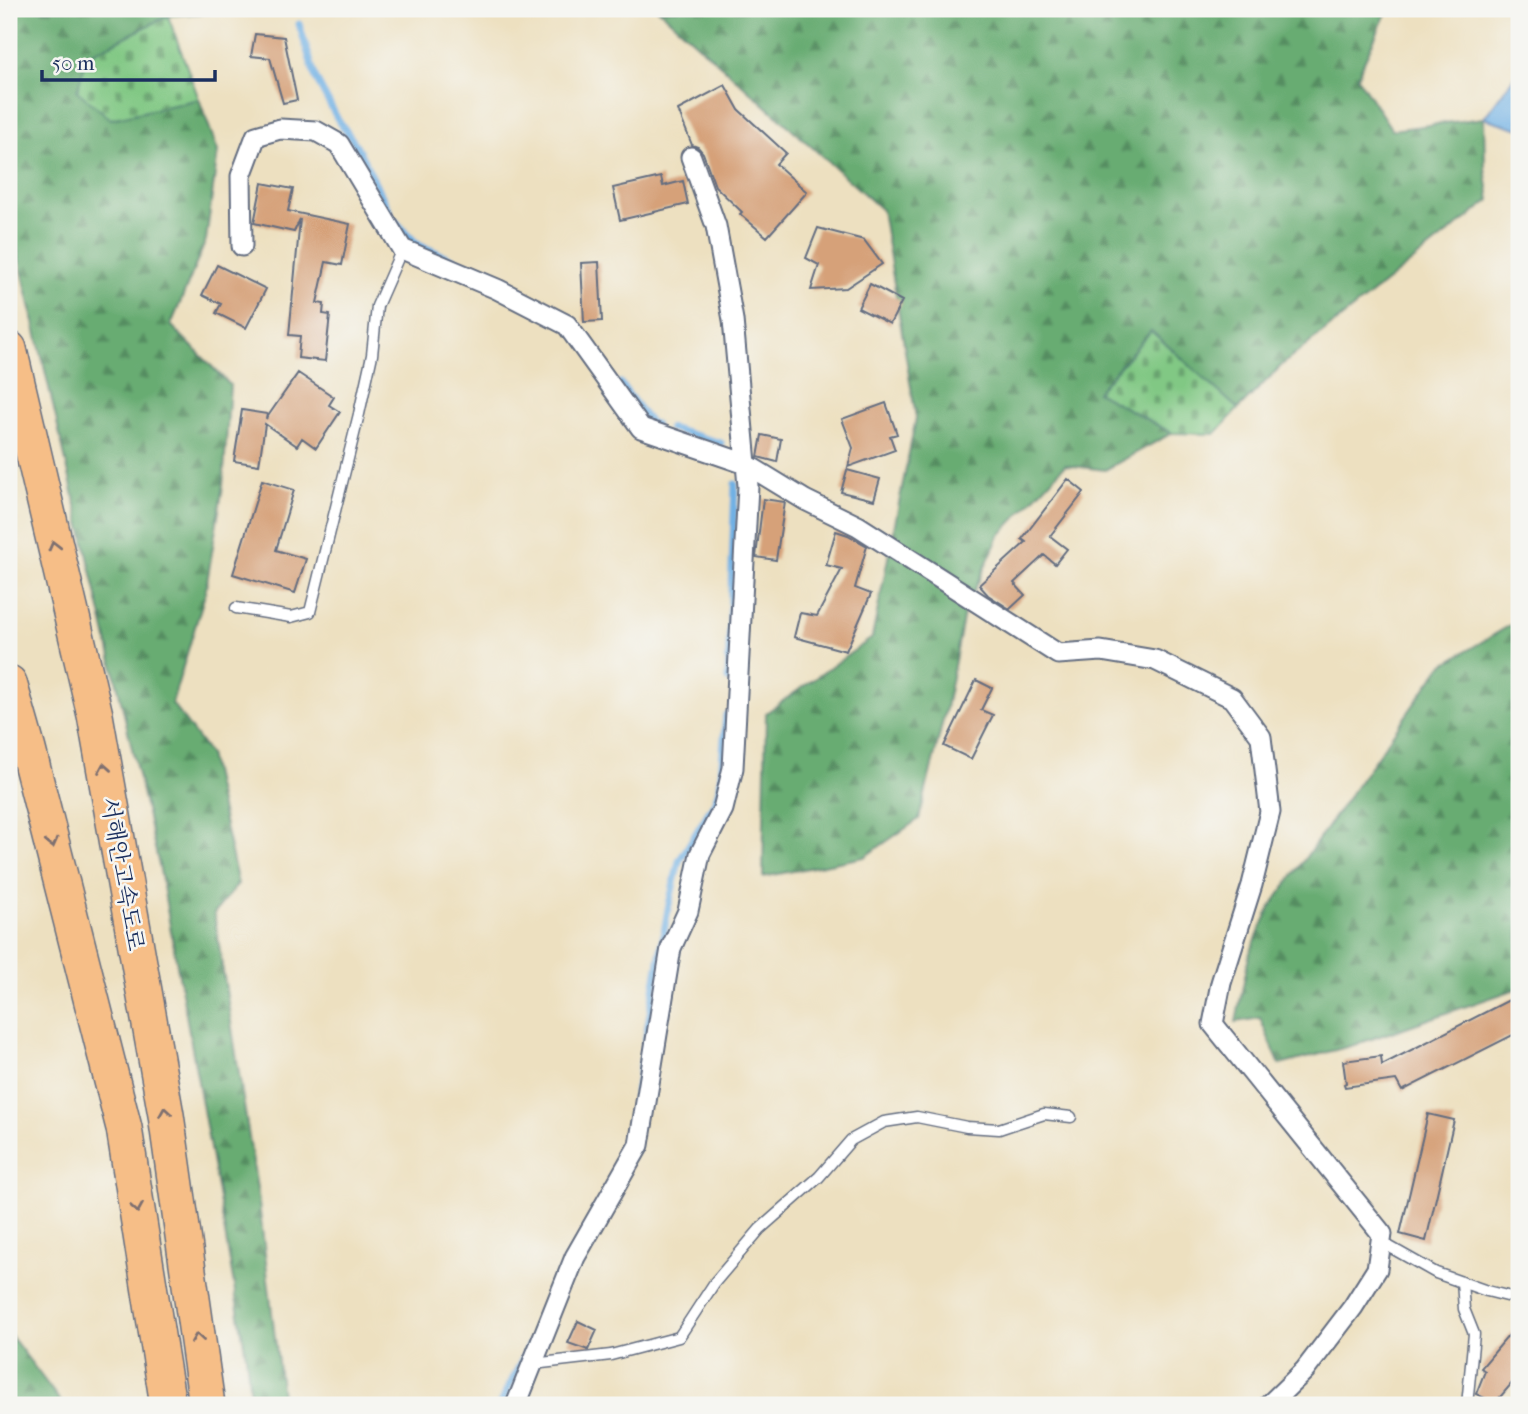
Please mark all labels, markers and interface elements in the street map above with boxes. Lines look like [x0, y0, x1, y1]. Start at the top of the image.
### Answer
scale bar [42, 38, 215, 82]
text: 50 m [52, 51, 95, 75]
one-way arrow [48, 540, 62, 552]
one-way arrow [97, 762, 112, 774]
street label: 서해안고속도로 [96, 795, 149, 953]
one-way arrow [44, 837, 58, 849]
one-way arrow [158, 1107, 173, 1118]
one-way arrow [129, 1202, 144, 1214]
one-way arrow [190, 1332, 205, 1344]

